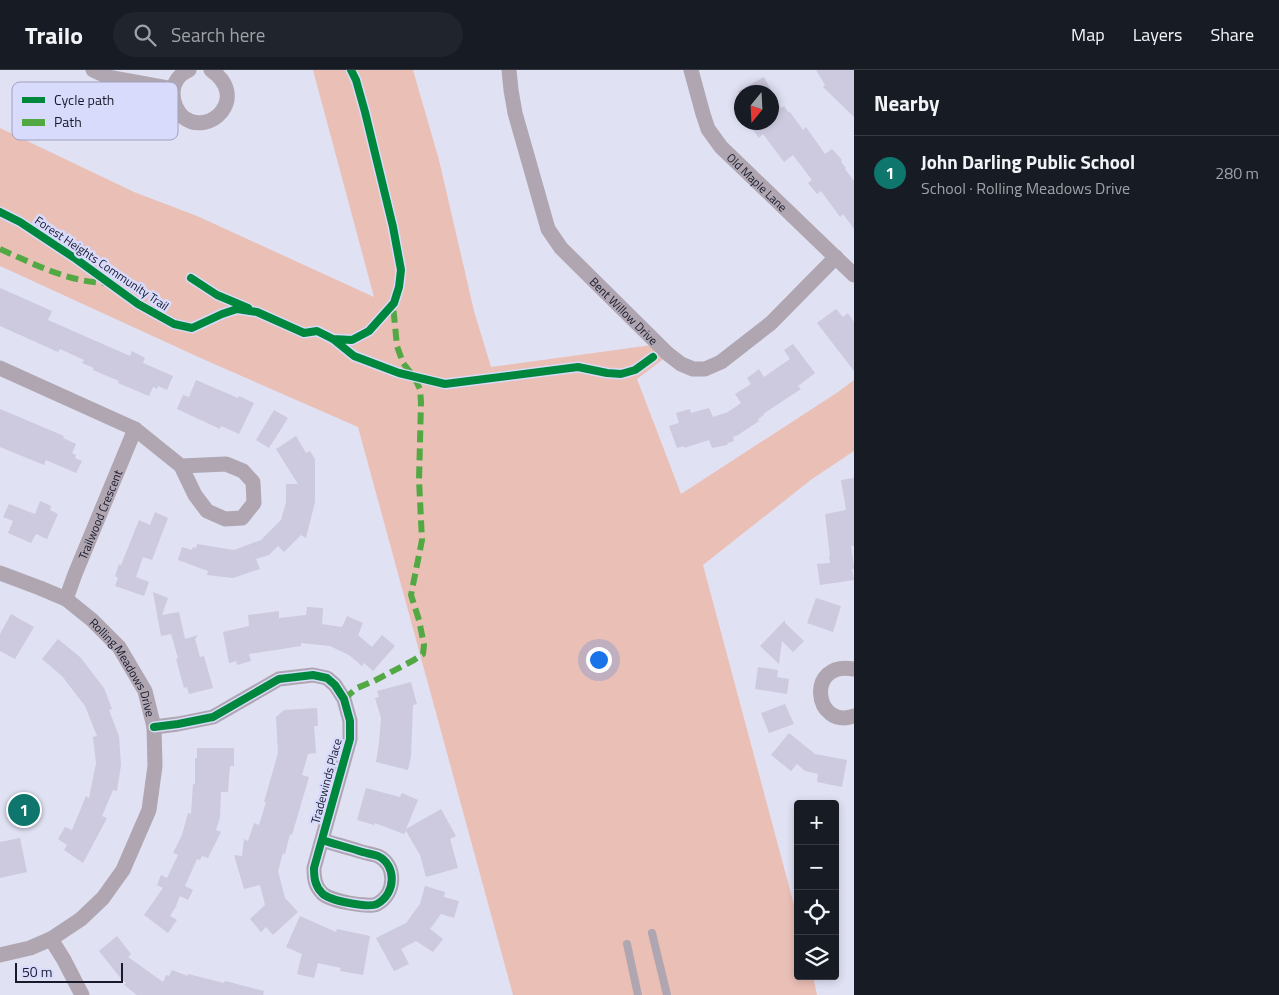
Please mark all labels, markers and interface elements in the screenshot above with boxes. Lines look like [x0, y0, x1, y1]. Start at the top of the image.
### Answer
search box [113, 12, 463, 57]
text: Trailo [25, 17, 83, 53]
text: Search here [171, 20, 265, 49]
icon: search [131, 21, 159, 49]
text: Map [1071, 21, 1105, 48]
text: Layers [1133, 21, 1182, 48]
text: Share [1210, 21, 1254, 48]
legend [12, 82, 178, 140]
north arrow [734, 85, 779, 130]
text: Nearby [874, 87, 939, 119]
text: Cycle path [54, 89, 114, 110]
text: Path [54, 111, 82, 132]
text: John Darling Public School [921, 147, 1135, 176]
street label: Old Maple Lane [723, 148, 792, 216]
text: 1 [886, 161, 894, 185]
text: 280 m [1215, 161, 1259, 185]
text: School · Rolling Meadows Drive [921, 176, 1130, 200]
street label: Forest Heights Community Trail [31, 211, 173, 315]
street label: Bent Willow Drive [586, 272, 663, 349]
street label: Trailwood Crescent [73, 466, 127, 562]
street label: Rolling Meadows Drive [85, 613, 161, 719]
your location [586, 647, 612, 673]
street label: Tradewinds Place [305, 736, 347, 826]
pin: 1 [8, 791, 40, 829]
map controls [794, 800, 839, 980]
button: + [794, 800, 839, 845]
button: − [794, 845, 839, 890]
button: locate [794, 890, 839, 935]
button: layers [794, 935, 839, 980]
scale bar [15, 960, 122, 983]
text: 50 m [22, 961, 52, 982]

